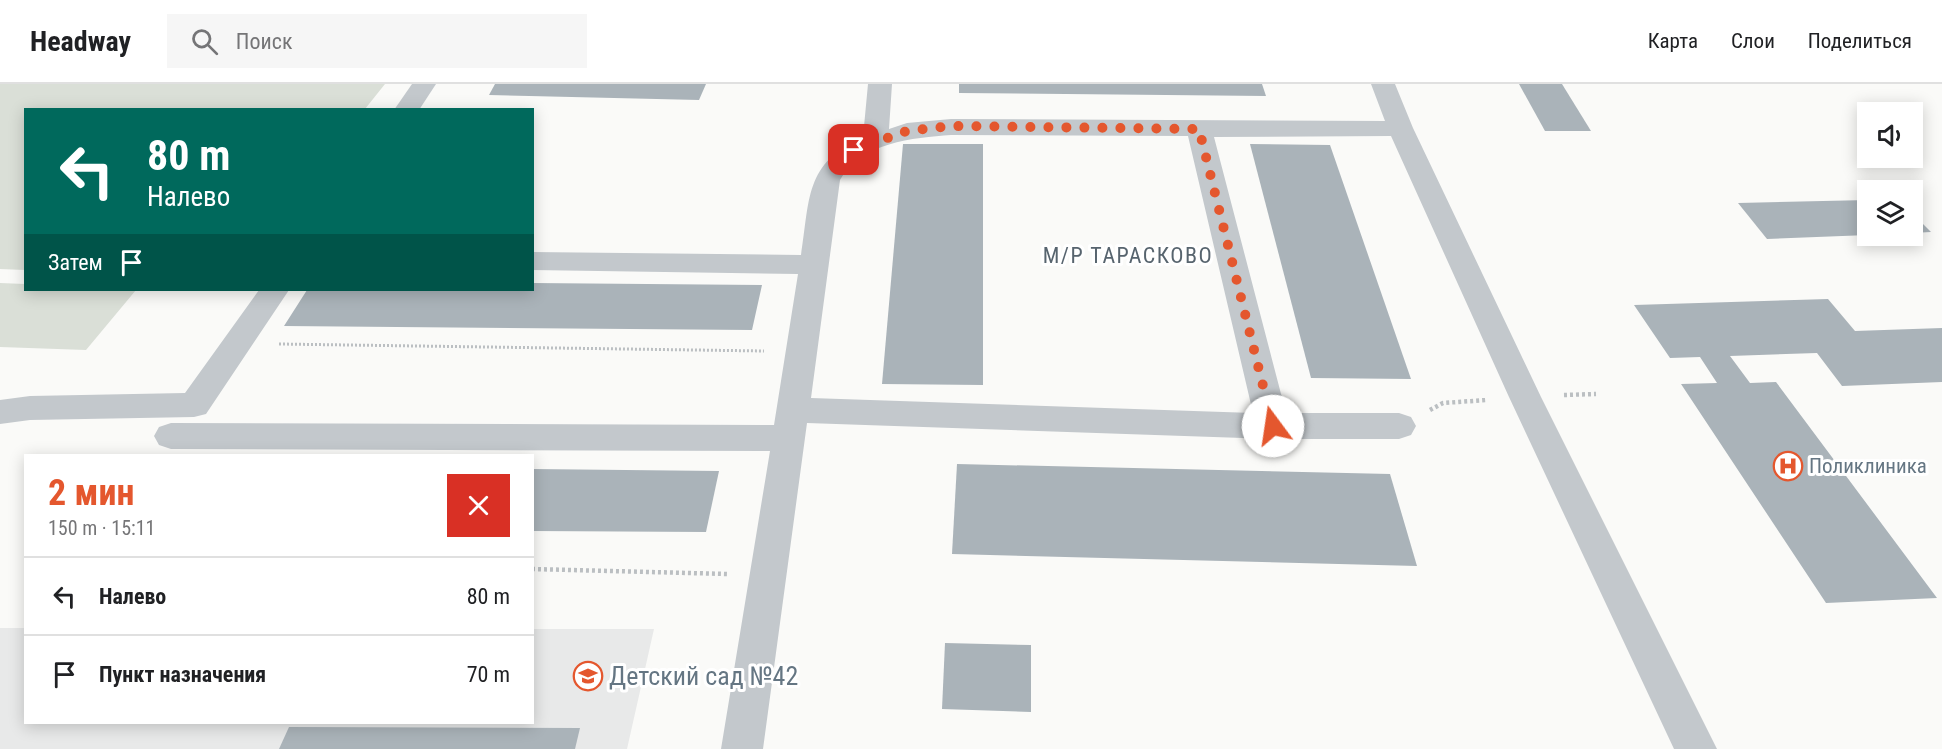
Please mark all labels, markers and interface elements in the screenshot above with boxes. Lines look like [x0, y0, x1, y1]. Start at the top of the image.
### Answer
search box [167, 14, 587, 68]
text: Headway [30, 25, 131, 58]
icon: search [188, 25, 221, 58]
text: Поиск [236, 29, 292, 54]
text: Карта [1648, 29, 1698, 53]
text: Слои [1731, 29, 1775, 53]
text: Поделиться [1808, 29, 1912, 53]
map controls [1857, 102, 1923, 246]
button: sound [1857, 102, 1923, 168]
pin [828, 124, 879, 175]
text: 80 m [147, 131, 230, 180]
icon: left [48, 132, 126, 210]
icon: arrive [837, 133, 870, 166]
button: layers [1857, 180, 1923, 246]
text: Налево [147, 181, 230, 213]
district label: М/Р ТАРАСКОВО [1043, 243, 1213, 268]
icon: arrive [115, 246, 148, 279]
text: Затем [48, 250, 103, 275]
position arrow [1241, 394, 1305, 458]
hospital icon: Поликлиника [1772, 450, 1804, 482]
place label: Поликлиника [1809, 454, 1927, 478]
text: 2 мин [48, 472, 134, 514]
button: close [447, 474, 510, 537]
text: 150 m · 15:11 [48, 516, 155, 540]
icon: left [48, 580, 81, 613]
text: Налево [99, 584, 166, 609]
text: 80 m [467, 584, 510, 609]
icon: arrive [48, 658, 81, 691]
school or university icon: Детский сад №42 [572, 660, 604, 692]
place label: Детский сад №42 [609, 661, 798, 691]
text: Пункт назначения [99, 662, 266, 687]
text: 70 m [467, 662, 510, 687]

